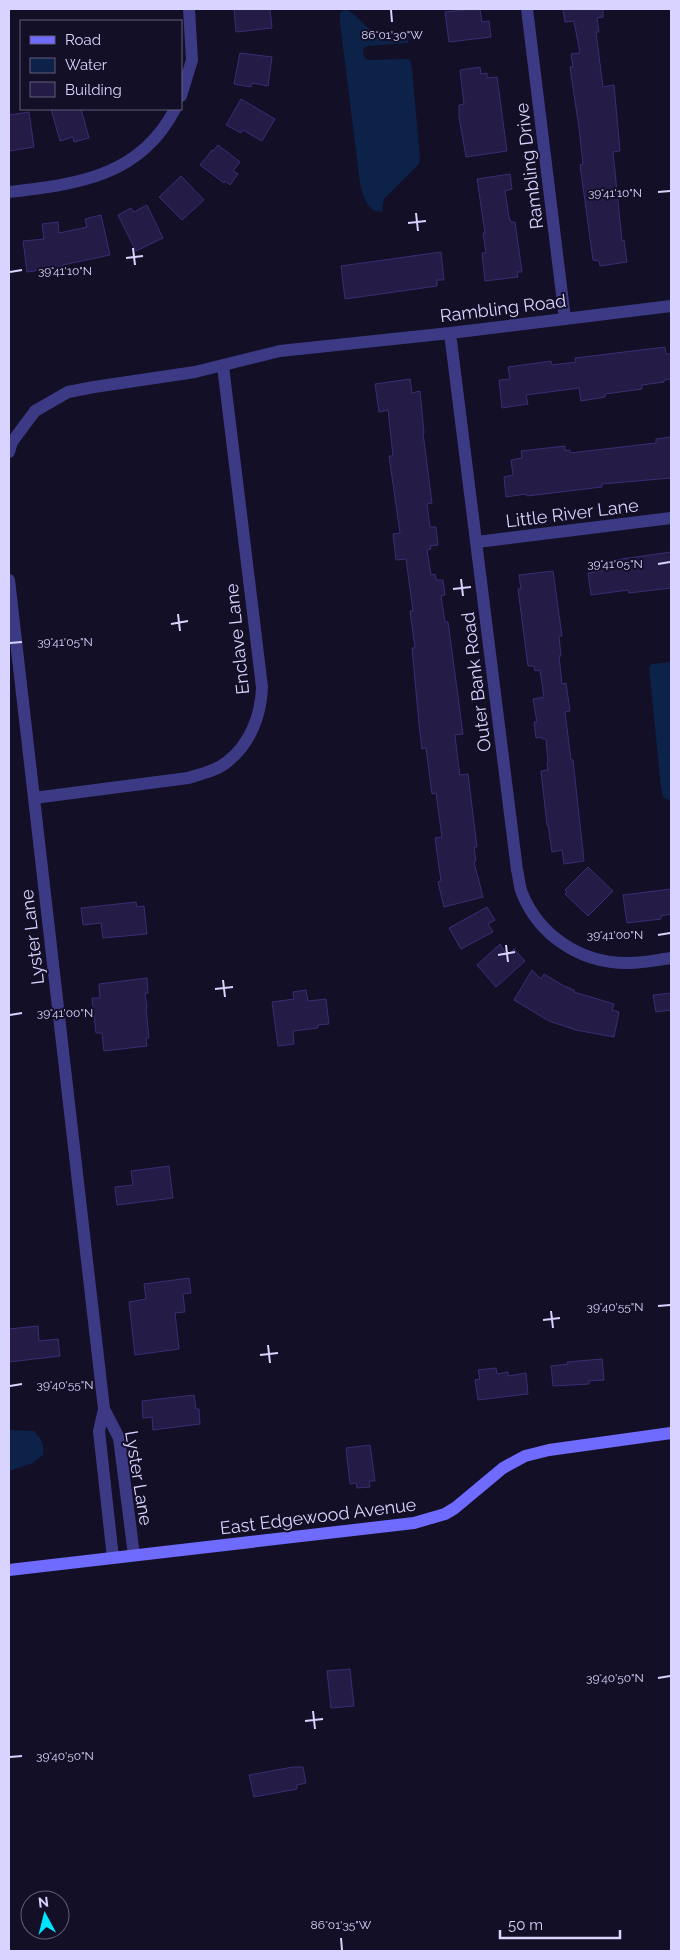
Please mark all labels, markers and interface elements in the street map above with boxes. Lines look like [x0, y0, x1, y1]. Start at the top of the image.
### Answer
legend [20, 20, 182, 110]
text: 86°01'30"W [361, 28, 423, 42]
text: Road [65, 31, 101, 49]
text: Water [65, 56, 108, 74]
text: Building [65, 81, 122, 99]
street label: Rambling Drive [511, 101, 547, 230]
text: 39°41'10"N [588, 186, 642, 200]
text: 39°41'10"N [38, 264, 92, 278]
street label: Rambling Road [439, 290, 567, 326]
street label: Little River Lane [504, 494, 640, 532]
text: 39°41'05"N [587, 557, 643, 571]
street label: Enclave Lane [221, 582, 253, 696]
street label: Outer Bank Road [457, 611, 495, 753]
text: 39°41'05"N [37, 635, 93, 649]
street label: Lyster Lane [16, 888, 48, 986]
text: 39°41'00"N [587, 928, 643, 942]
text: 39°41'00"N [37, 1006, 93, 1020]
text: 39°40'55"N [586, 1300, 644, 1314]
text: 39°40'55"N [36, 1378, 94, 1392]
street label: Lyster Lane [121, 1429, 157, 1527]
street label: East Edgewood Avenue [219, 1493, 418, 1538]
text: 39°40'50"N [586, 1671, 644, 1685]
text: 39°40'50"N [36, 1749, 94, 1763]
north arrow [20, 1890, 70, 1940]
text: N [37, 1894, 50, 1911]
scale bar [500, 1908, 620, 1940]
text: 50 m [508, 1916, 543, 1934]
text: 86°01'35"W [311, 1918, 372, 1932]

